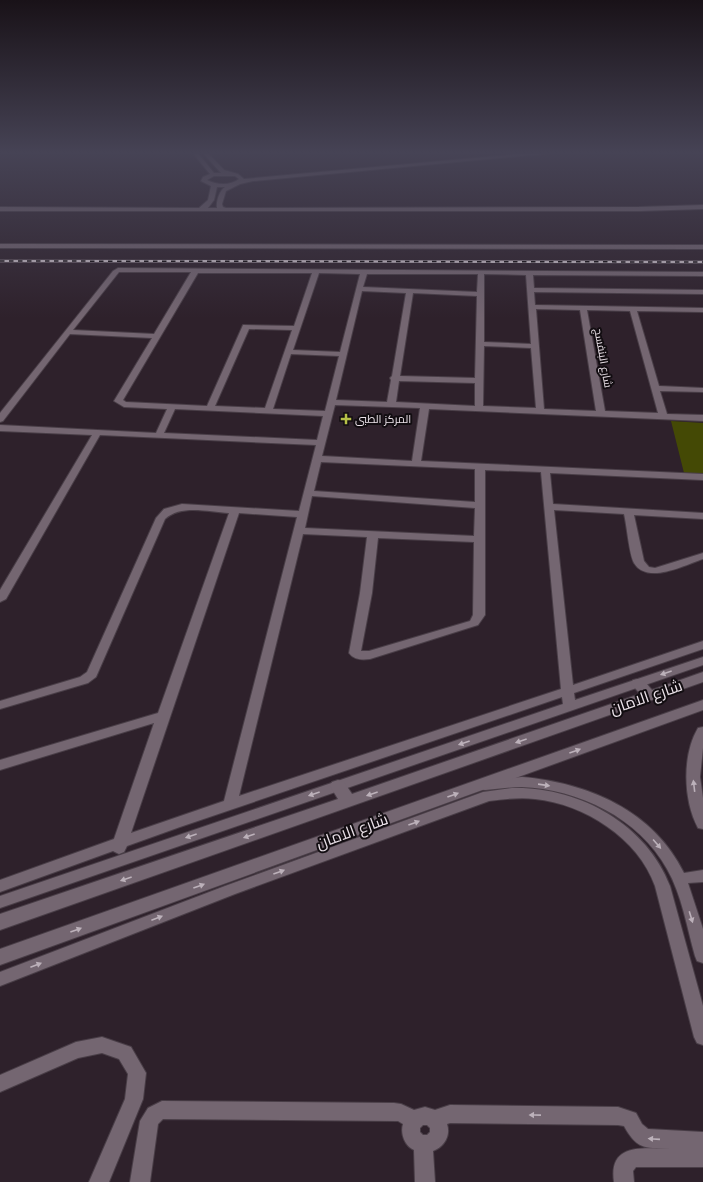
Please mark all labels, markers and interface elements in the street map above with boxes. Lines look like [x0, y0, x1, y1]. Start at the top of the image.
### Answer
street label: شارع البنفسج [590, 327, 615, 389]
marker: المركز الطبى [340, 413, 352, 425]
place label: المركز الطبى [355, 413, 411, 426]
one-way arrow [660, 671, 672, 677]
street label: شارع الامان [607, 676, 685, 720]
one-way arrow [515, 738, 527, 744]
one-way arrow [457, 740, 469, 746]
one-way arrow [570, 747, 582, 753]
one-way arrow [691, 780, 697, 792]
one-way arrow [538, 782, 550, 788]
one-way arrow [308, 791, 320, 797]
one-way arrow [366, 791, 378, 797]
one-way arrow [447, 791, 459, 797]
street label: شارع الامان [313, 809, 391, 855]
one-way arrow [409, 819, 421, 825]
one-way arrow [185, 833, 197, 839]
one-way arrow [243, 834, 255, 840]
one-way arrow [652, 838, 661, 849]
one-way arrow [273, 869, 285, 875]
one-way arrow [120, 876, 132, 882]
one-way arrow [193, 883, 205, 889]
one-way arrow [688, 912, 694, 924]
one-way arrow [152, 915, 164, 921]
one-way arrow [71, 926, 83, 932]
one-way arrow [31, 962, 43, 968]
one-way arrow [528, 1112, 541, 1118]
one-way arrow [648, 1135, 660, 1142]

